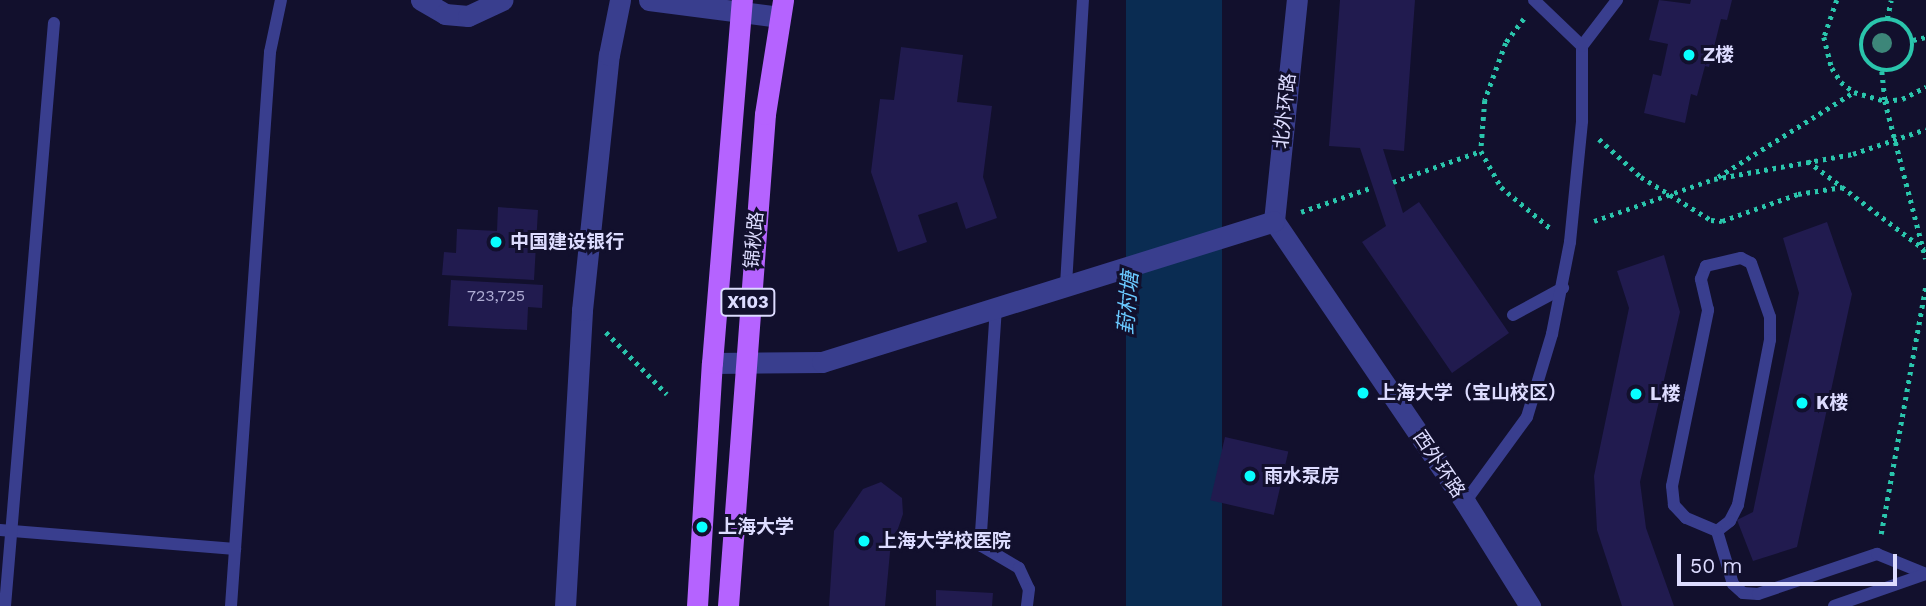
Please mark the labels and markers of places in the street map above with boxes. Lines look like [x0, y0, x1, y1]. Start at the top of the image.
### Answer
place label: Z楼 [1703, 44, 1734, 66]
marker: Z楼 [1681, 47, 1697, 63]
place label: 中国建设银行 [510, 231, 624, 253]
marker: 中国建设银行 [488, 234, 504, 250]
place label: 上海大学（宝山校区） [1377, 382, 1567, 404]
place label: L楼 [1650, 383, 1680, 405]
marker: 上海大学（宝山校区） [1355, 385, 1371, 401]
marker: L楼 [1628, 386, 1644, 402]
place label: K楼 [1816, 392, 1848, 414]
marker: K楼 [1794, 395, 1810, 411]
place label: 雨水泵房 [1264, 465, 1340, 487]
marker: 雨水泵房 [1242, 468, 1258, 484]
place label: 上海大学 [718, 516, 794, 538]
marker: 上海大学 [692, 517, 712, 537]
place label: 上海大学校医院 [878, 530, 1011, 552]
marker: 上海大学校医院 [856, 533, 872, 549]

